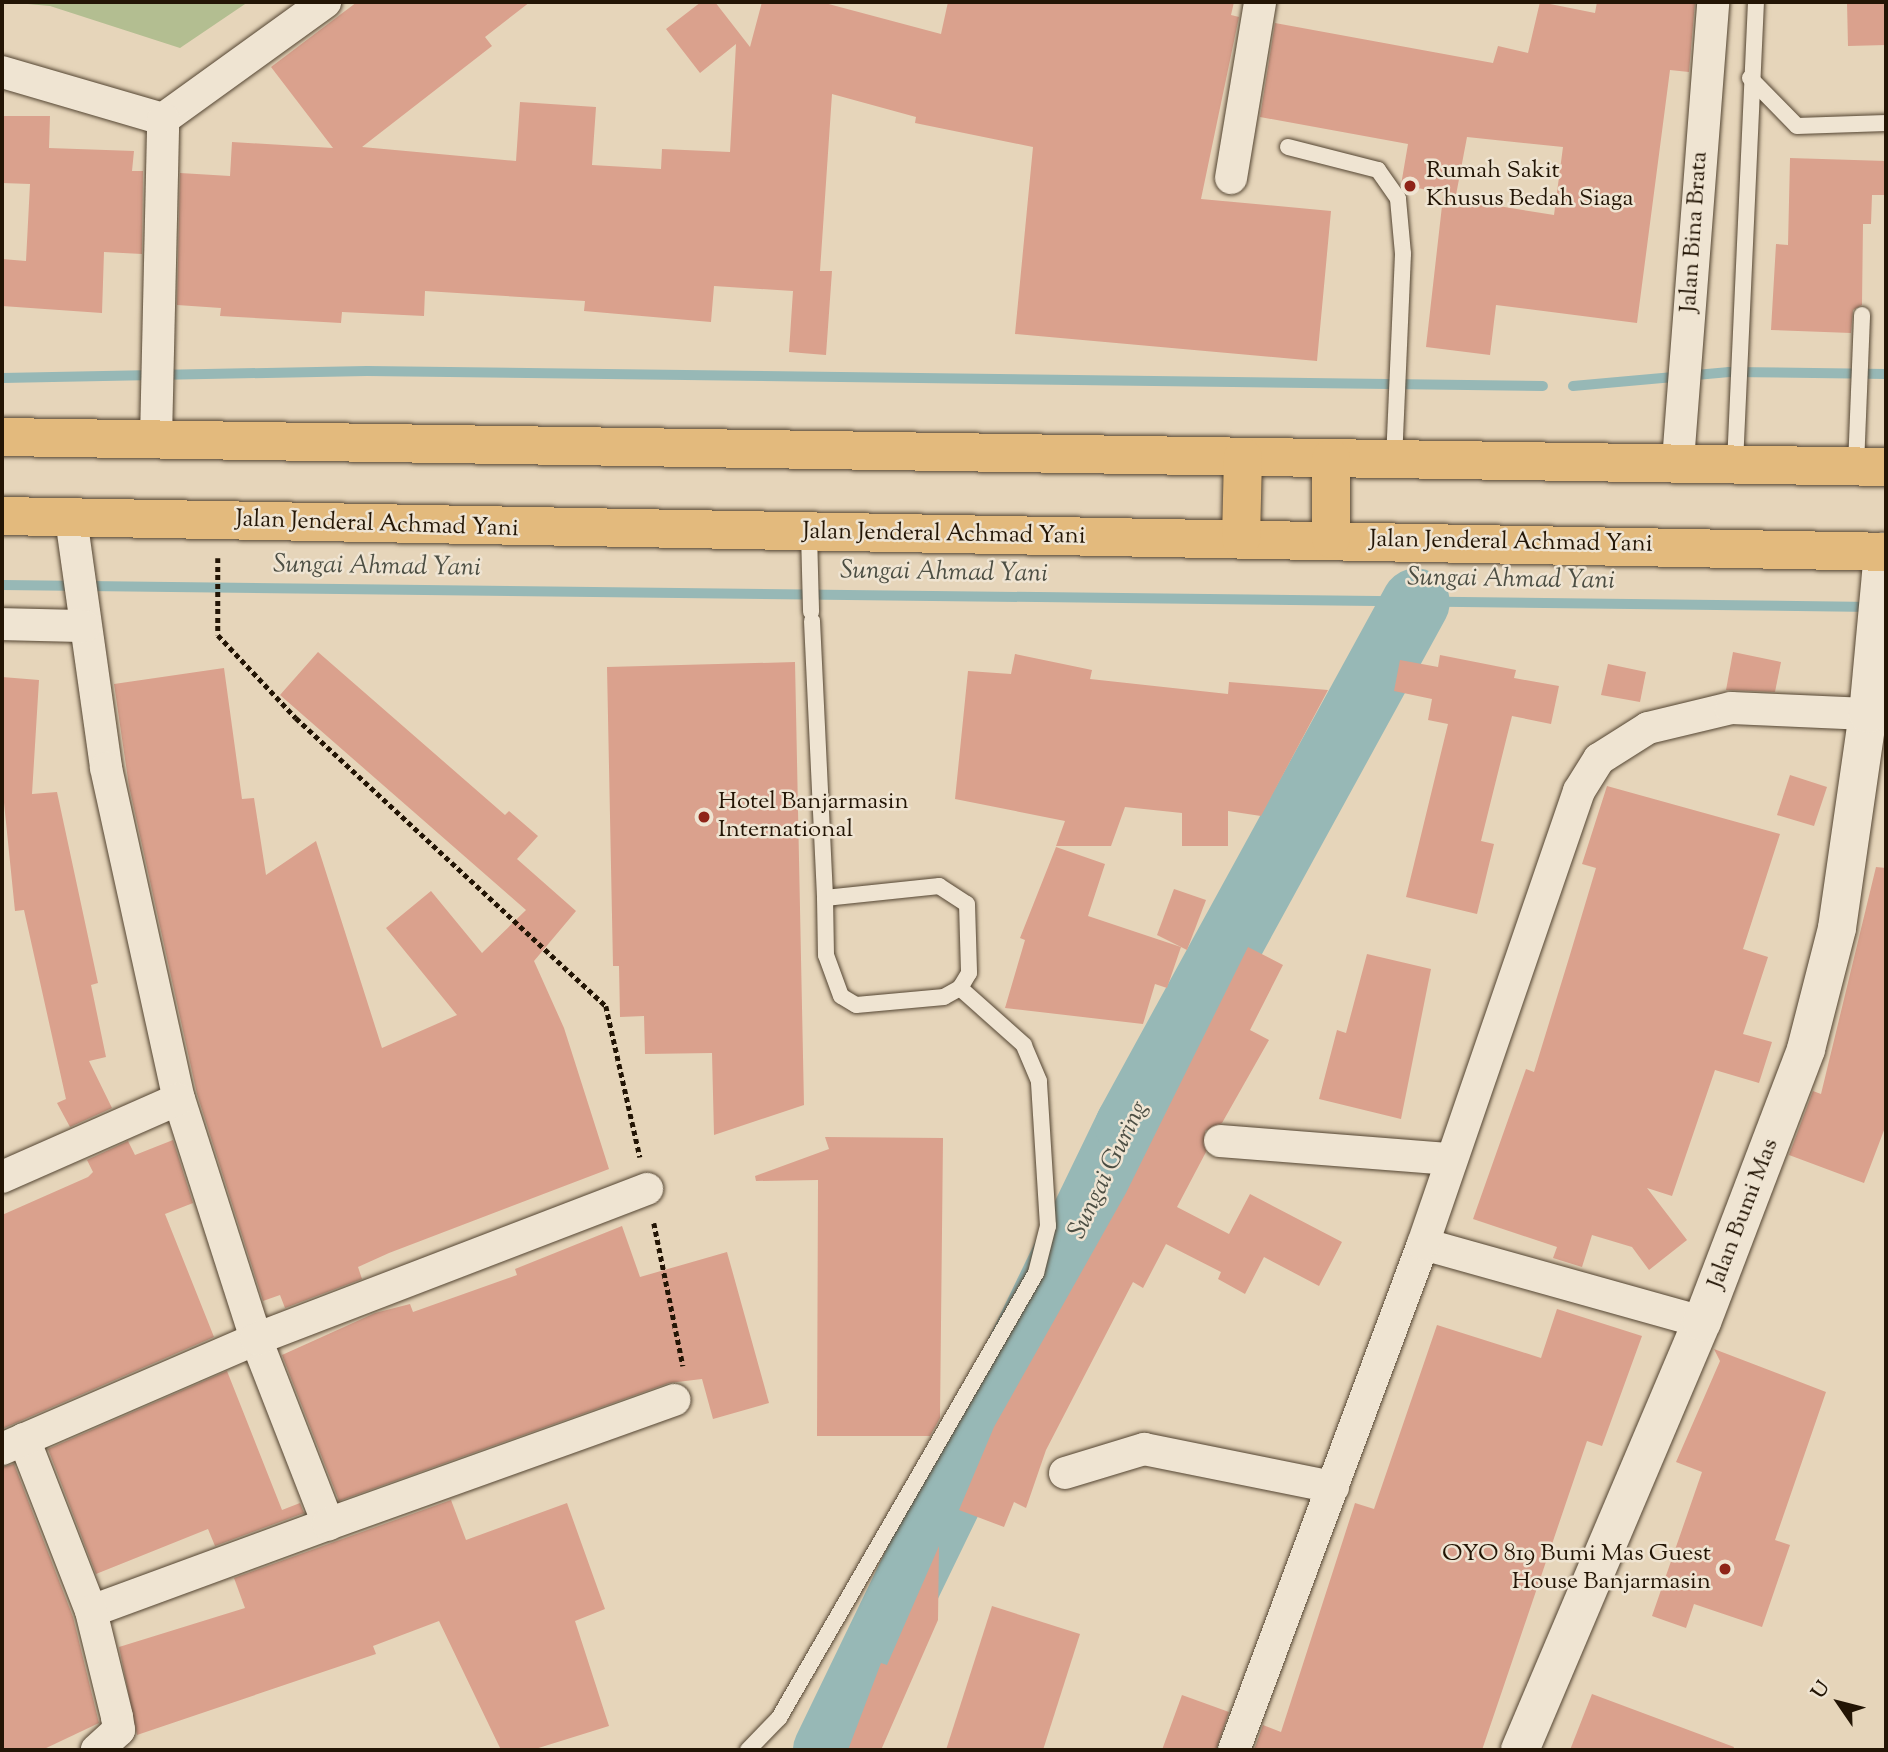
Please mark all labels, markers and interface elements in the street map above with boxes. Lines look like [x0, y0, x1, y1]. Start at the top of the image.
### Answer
street label: Jalan Bina Brata [1675, 150, 1715, 314]
place label: Rumah Sakit Khusus Bedah Siaga [1426, 158, 1634, 214]
marker: Rumah Sakit Khusus Bedah Siaga [1400, 176, 1420, 196]
street label: Jalan Jenderal Achmad Yani [235, 506, 519, 544]
street label: Jalan Jenderal Achmad Yani [802, 518, 1086, 552]
street label: Jalan Jenderal Achmad Yani [1369, 526, 1653, 560]
water label: Sungai Ahmad Yani [273, 550, 481, 584]
water label: Sungai Ahmad Yani [840, 556, 1048, 590]
water label: Sungai Ahmad Yani [1407, 563, 1615, 597]
place label: Hotel Banjarmasin International [718, 789, 909, 845]
marker: Hotel Banjarmasin International [696, 809, 712, 825]
water label: Sungai Guring [1062, 1096, 1156, 1244]
street label: Jalan Bumi Mas [1702, 1135, 1786, 1293]
place label: OYO 819 Bumi Mas Guest House Banjarmasin [1442, 1541, 1711, 1597]
marker: OYO 819 Bumi Mas Guest House Banjarmasin [1717, 1561, 1733, 1577]
north arrow [1804, 1668, 1874, 1738]
text: U [1806, 1677, 1837, 1705]

